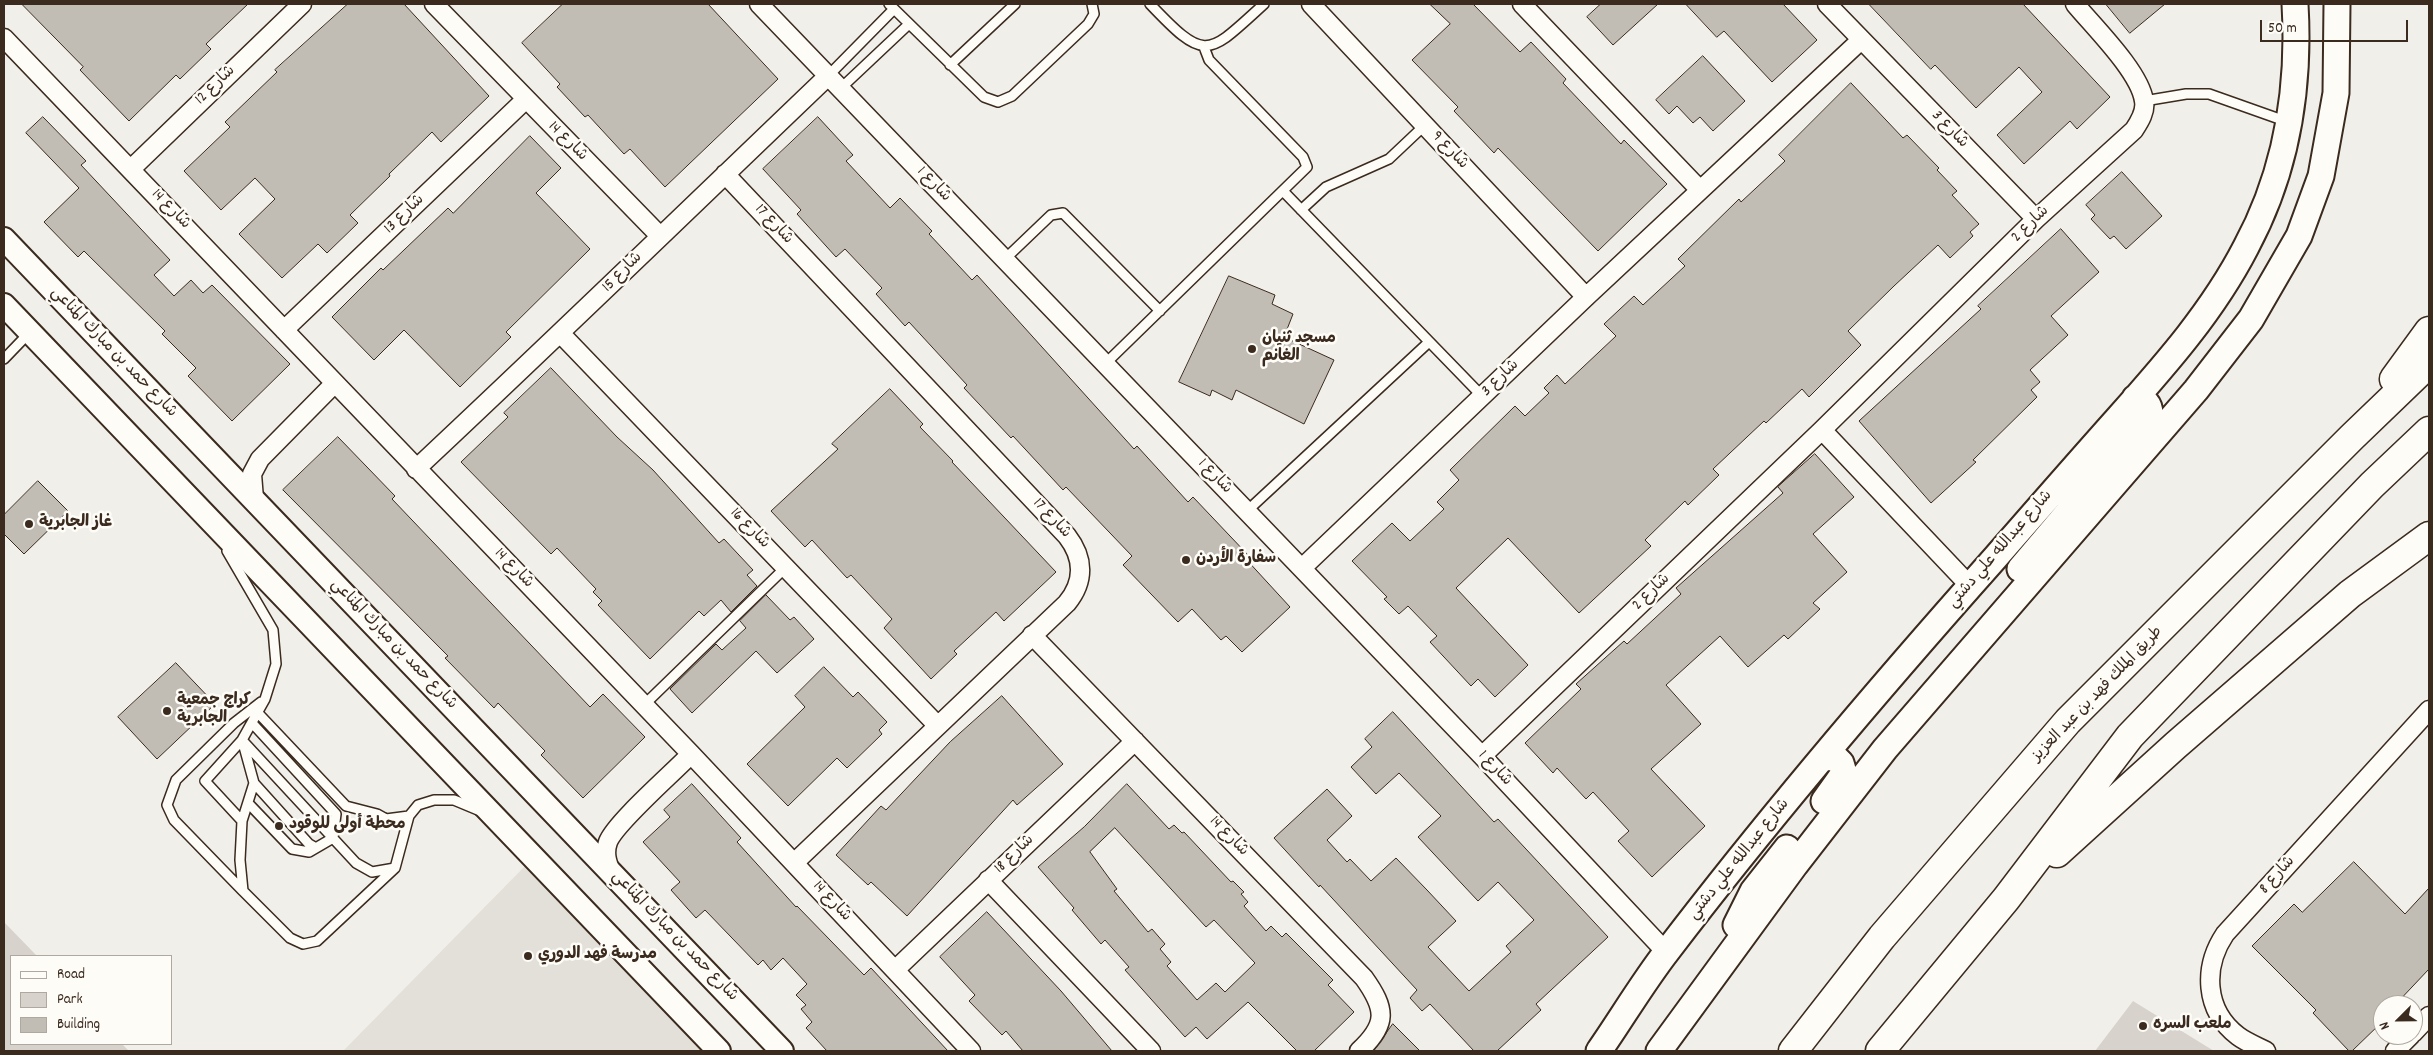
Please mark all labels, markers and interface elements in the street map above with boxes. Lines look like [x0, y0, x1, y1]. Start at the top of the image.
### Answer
scale bar [2263, 10, 2410, 42]
text: 50 m [2268, 18, 2297, 40]
street label: شارع 12 [192, 62, 240, 110]
street label: شارع 3 [1926, 107, 1972, 153]
street label: شارع 14 [543, 118, 591, 166]
street label: شارع 9 [1426, 128, 1472, 174]
street label: شارع 1 [912, 163, 954, 207]
street label: شارع 14 [146, 186, 194, 234]
street label: شارع 13 [381, 191, 429, 239]
street label: شارع 17 [750, 201, 796, 249]
street label: شارع 2 [2008, 202, 2054, 248]
street label: شارع 15 [599, 249, 647, 297]
street label: شارع حمد بن مبارك المناعي [46, 284, 180, 422]
place label: مسجد ثنيان الغانم [1262, 330, 1336, 368]
marker: مسجد ثنيان الغانم [1246, 343, 1258, 355]
street label: شارع 3 [1478, 356, 1524, 402]
street label: شارع 1 [1193, 455, 1235, 499]
street label: شارع عبدالله علي دشتي [1945, 487, 2057, 613]
street label: شارع 17 [1028, 495, 1074, 543]
street label: شارع 16 [725, 504, 773, 554]
place label: غاز الجابرية [39, 514, 112, 534]
marker: غاز الجابرية [23, 518, 35, 530]
street label: شارع 14 [489, 545, 537, 593]
place label: سفارة الأردن [1196, 550, 1276, 570]
marker: سفارة الأردن [1180, 554, 1192, 566]
street label: شارع 2 [1629, 570, 1675, 616]
street label: شارع حمد بن مبارك المناعي [326, 576, 460, 714]
street label: طريق الملك فهد بن عبد العزيز [2028, 623, 2168, 767]
place label: كراج جمعية الجابرية [177, 692, 251, 730]
marker: كراج جمعية الجابرية [161, 705, 173, 717]
street label: شارع 1 [1473, 747, 1515, 791]
street label: شارع عبدالله علي دشتي [1685, 796, 1795, 924]
street label: شارع 14 [1204, 813, 1252, 861]
place label: محطة أولى للوقود [289, 816, 405, 836]
marker: محطة أولى للوقود [273, 820, 285, 832]
street label: شارع 18 [991, 831, 1039, 879]
street label: شارع 8 [2256, 853, 2300, 899]
street label: شارع حمد بن مبارك المناعي [607, 868, 741, 1006]
street label: شارع 14 [807, 878, 855, 926]
place label: مدرسة فهد الدوري [538, 946, 657, 966]
marker: مدرسة فهد الدوري [522, 950, 534, 962]
legend [10, 955, 172, 1045]
text: Road [57, 964, 85, 986]
text: Park [57, 989, 83, 1011]
north arrow [2373, 995, 2423, 1045]
text: Building [57, 1014, 100, 1036]
place label: ملعب السره [2153, 1016, 2232, 1036]
text: N [2375, 1018, 2396, 1033]
marker: ملعب السره [2137, 1020, 2149, 1032]

